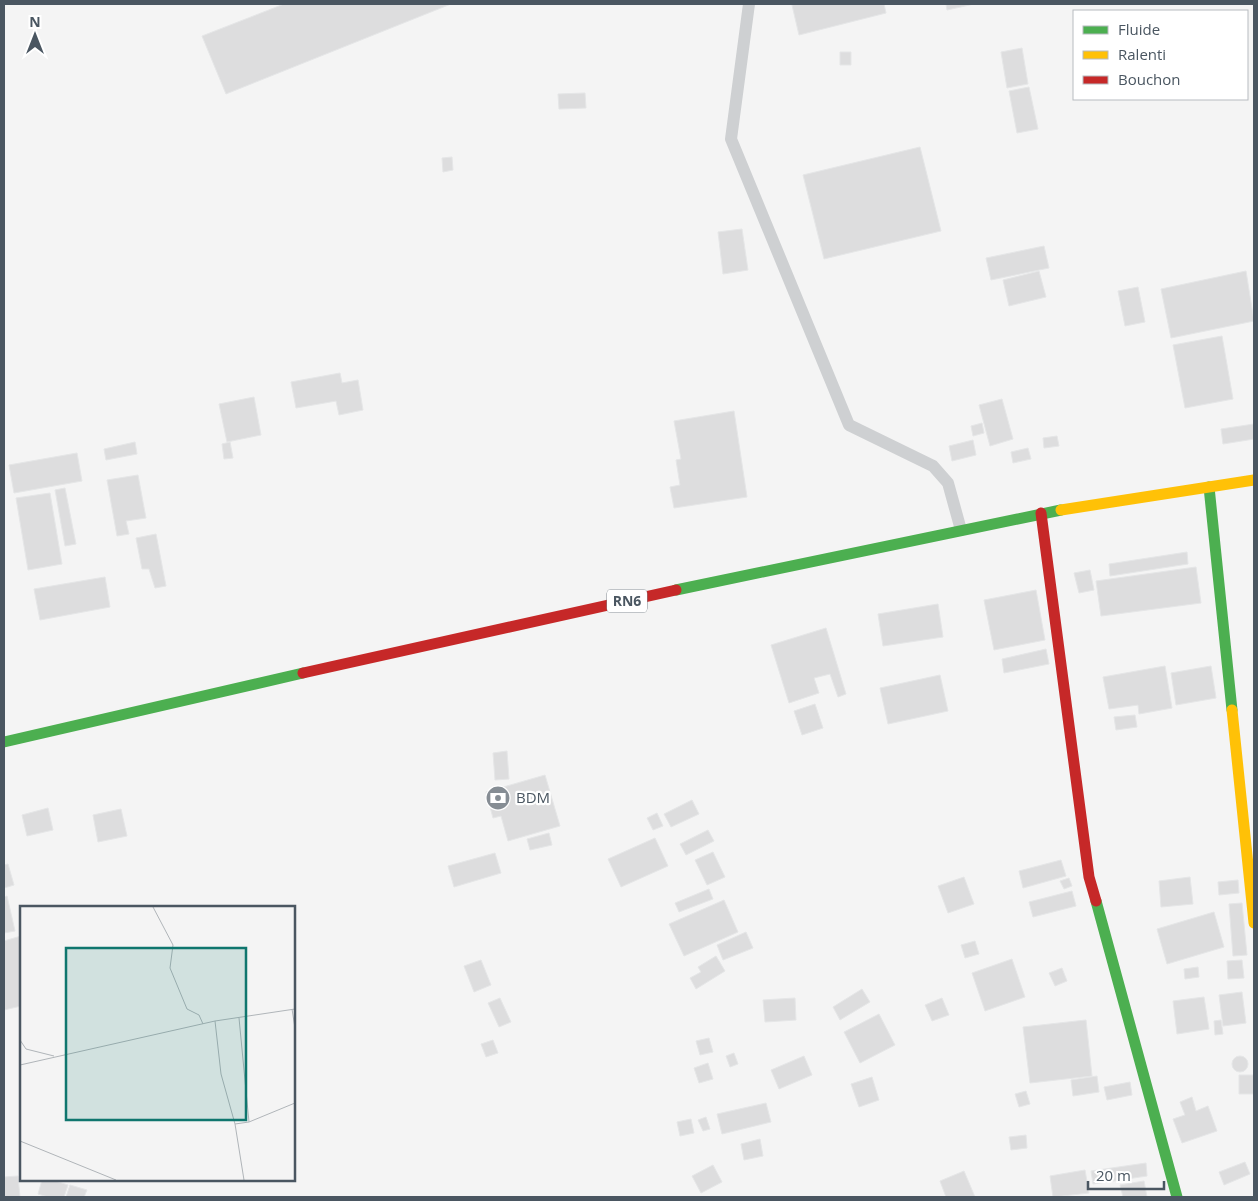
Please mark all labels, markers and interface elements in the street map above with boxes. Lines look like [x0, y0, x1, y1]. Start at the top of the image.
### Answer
north arrow [10, 10, 60, 60]
legend [1073, 10, 1248, 100]
text: N [29, 12, 41, 31]
text: Fluide [1118, 19, 1160, 39]
text: Ralenti [1118, 44, 1166, 64]
text: Bouchon [1118, 69, 1181, 89]
road number: RN6 [607, 590, 647, 612]
bank icon: BDM [485, 785, 511, 811]
place label: BDM [516, 787, 550, 807]
inset map [20, 906, 295, 1181]
scale bar [1088, 1158, 1164, 1190]
text: 20 m [1096, 1165, 1131, 1185]

